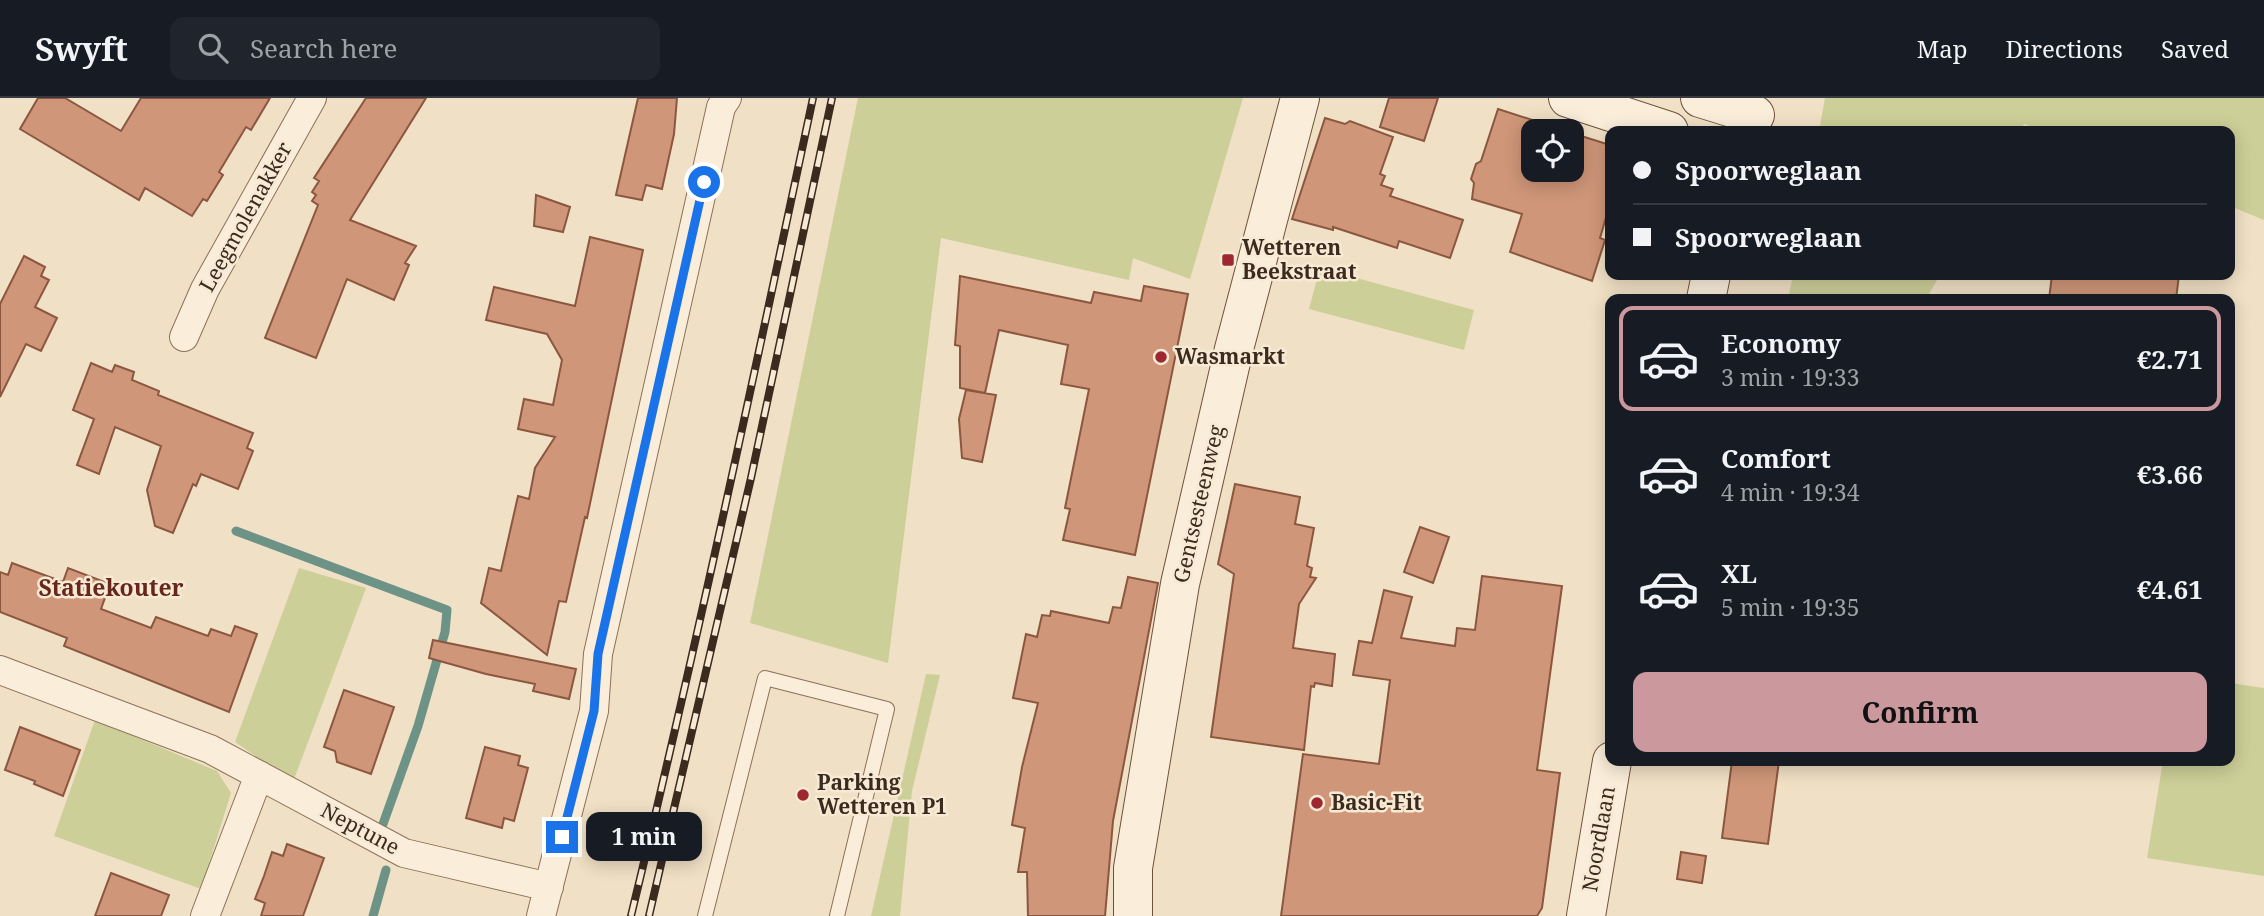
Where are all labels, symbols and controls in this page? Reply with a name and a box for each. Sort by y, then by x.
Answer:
search box [170,17,660,80]
text: Swyft [35,26,128,71]
icon: search [194,29,232,67]
text: Search here [250,30,398,66]
text: Map [1917,32,1968,65]
text: Directions [2006,32,2123,65]
text: Saved [2161,32,2229,65]
map controls [1521,119,1584,182]
button: locate [1521,119,1584,182]
street label: Leegmolenakker [192,137,298,296]
text: Spoorweglaan [1675,152,1862,188]
route start [688,166,720,198]
text: Spoorweglaan [1675,219,1862,255]
place label: Wetteren Beekstraat [1242,233,1357,285]
marker: Wetteren Beekstraat [1220,252,1236,268]
text: Economy [1721,325,1841,361]
icon: car [1637,327,1700,390]
text: €2.71 [2137,341,2203,377]
place label: Wasmarkt [1175,342,1285,370]
marker: Wasmarkt [1153,349,1169,365]
text: 3 min · 19:33 [1721,361,1859,393]
street label: Gentsesteenweg [1166,421,1230,586]
text: Comfort [1721,440,1831,476]
icon: car [1637,442,1700,505]
text: €3.66 [2137,456,2203,492]
text: 4 min · 19:34 [1721,476,1859,508]
text: XL [1721,555,1757,591]
icon: car [1637,557,1700,620]
district label: Statiekouter [38,571,184,603]
text: €4.61 [2137,571,2203,607]
text: 5 min · 19:35 [1721,591,1859,623]
button: Confirm [1633,672,2207,752]
place label: Parking Wetteren P1 [817,768,947,820]
street label: Noordlaan [1575,784,1621,894]
marker: Parking Wetteren P1 [795,787,811,803]
place label: Basic-Fit [1331,788,1422,816]
marker: Basic-Fit [1309,795,1325,811]
street label: Neptune [316,796,405,861]
callout: 1 min [586,812,702,862]
text: 1 min [611,820,677,852]
route end [546,821,578,853]

